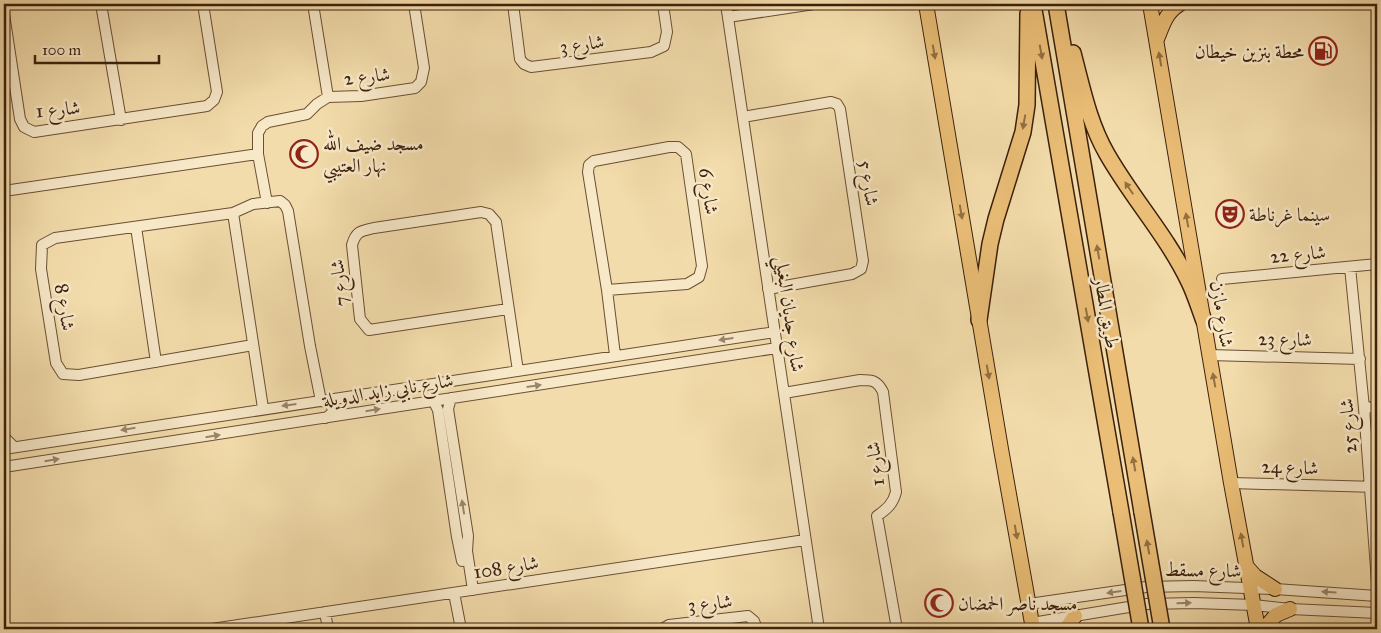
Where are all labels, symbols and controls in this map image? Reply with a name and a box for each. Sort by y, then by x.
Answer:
street label: شارع 3 [558,30,606,62]
scale bar [35,32,159,64]
fuel station icon: محطة بنزين خيطان [1308,36,1338,66]
place label: محطة بنزين خيطان [1195,40,1305,63]
text: 100 m [42,41,82,59]
one-way arrow [930,44,938,60]
one-way arrow [1038,44,1046,60]
one-way arrow [1155,51,1163,67]
street label: شارع 2 [343,62,392,94]
street label: شارع 1 [35,96,82,126]
one-way arrow [1020,115,1028,131]
place label: مسجد ضيف الله نهار العتيبي [323,129,424,184]
mosque icon: مسجد ضيف الله نهار العتيبي [289,139,319,169]
street label: شارع 5 [850,159,884,208]
street label: شارع 6 [690,166,724,216]
one-way arrow [1124,181,1134,195]
theatre icon: سينما غرناطة [1215,199,1245,229]
place label: سينما غرناطة [1249,203,1330,228]
one-way arrow [957,204,965,220]
one-way arrow [1182,211,1190,227]
street label: شارع 22 [1269,240,1327,272]
one-way arrow [1094,244,1102,260]
street label: شارع جديان البغيلي [764,255,810,374]
street label: شارع 7 [325,258,357,308]
street label: طريق المطار [1088,274,1125,351]
street label: شارع مازن [1201,279,1239,350]
street label: شارع 8 [46,282,80,333]
one-way arrow [1083,308,1091,324]
street label: شارع 23 [1258,327,1312,355]
one-way arrow [718,335,734,343]
one-way arrow [984,365,992,381]
street label: شارع نابي زايد الدويلة [320,368,456,416]
one-way arrow [1209,371,1217,387]
one-way arrow [526,382,542,390]
street label: شارع 25 [1335,397,1365,454]
one-way arrow [281,401,297,409]
one-way arrow [365,406,381,414]
one-way arrow [120,426,136,434]
one-way arrow [205,431,221,439]
street label: شارع 1 [861,440,893,488]
street label: شارع 24 [1261,455,1319,483]
one-way arrow [44,456,60,464]
one-way arrow [1129,456,1137,472]
one-way arrow [459,498,467,514]
one-way arrow [1013,525,1021,541]
one-way arrow [1237,532,1245,548]
one-way arrow [1143,538,1151,554]
street label: شارع 108 [472,551,541,587]
street label: شارع مسقط [1164,558,1242,586]
mosque icon: مسجد ناصر الحمضان [924,588,954,618]
one-way arrow [1106,588,1122,596]
one-way arrow [1320,588,1336,596]
street label: شارع 3 [687,589,734,621]
place label: مسجد ناصر الحمضان [958,592,1077,616]
one-way arrow [1177,599,1193,607]

